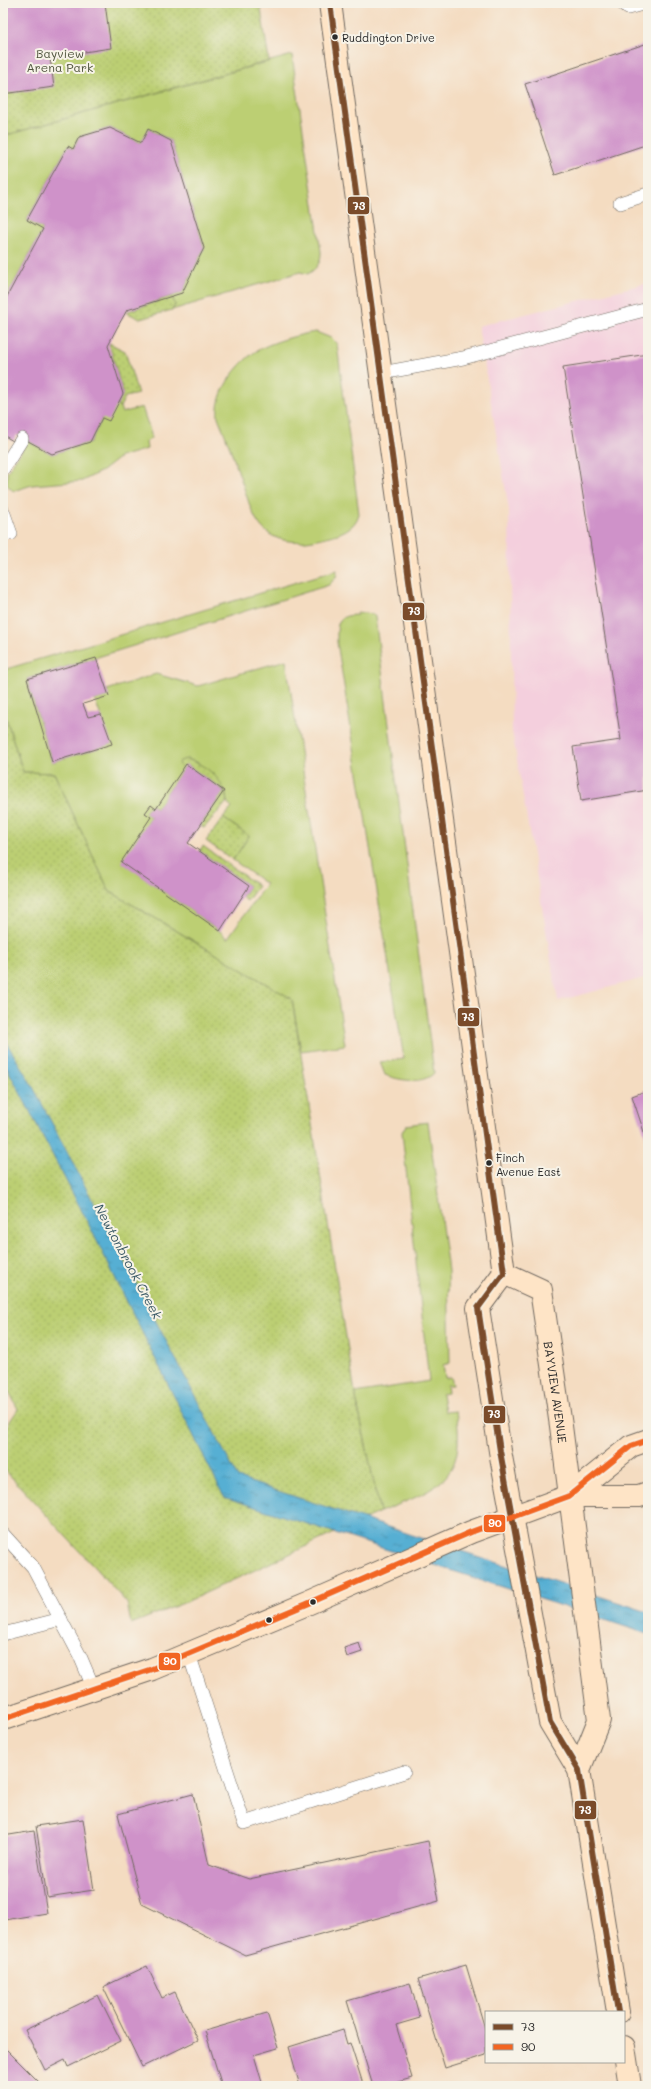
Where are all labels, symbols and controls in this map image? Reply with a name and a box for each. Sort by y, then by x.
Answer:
place label: Ruddington Drive [342,30,435,45]
marker: Ruddington Drive [330,32,340,42]
park label: Bayview Arena Park [27,45,93,75]
line badge: 73 [347,196,370,215]
text: 73 [353,198,366,213]
line badge: 73 [402,602,425,621]
text: 73 [408,603,421,618]
line badge: 73 [457,1007,480,1027]
text: 73 [462,1009,475,1024]
place label: Finch Avenue East [496,1150,561,1179]
marker: Finch Avenue East [484,1158,494,1168]
water label: Newtonbrook Creek [91,1200,167,1323]
street label: BAYVIEW AVENUE [541,1340,571,1444]
line badge: 73 [483,1405,506,1424]
text: 73 [488,1406,501,1421]
line badge: 90 [483,1514,506,1533]
text: 90 [488,1515,502,1530]
unlabelled marker [308,1597,318,1607]
unlabelled marker [264,1615,274,1625]
line badge: 90 [158,1652,181,1671]
text: 90 [163,1653,177,1668]
line badge: 73 [574,1800,597,1820]
text: 73 [579,1802,592,1817]
legend [485,2011,625,2063]
text: 73 [521,2018,535,2034]
text: 90 [521,2038,536,2054]

